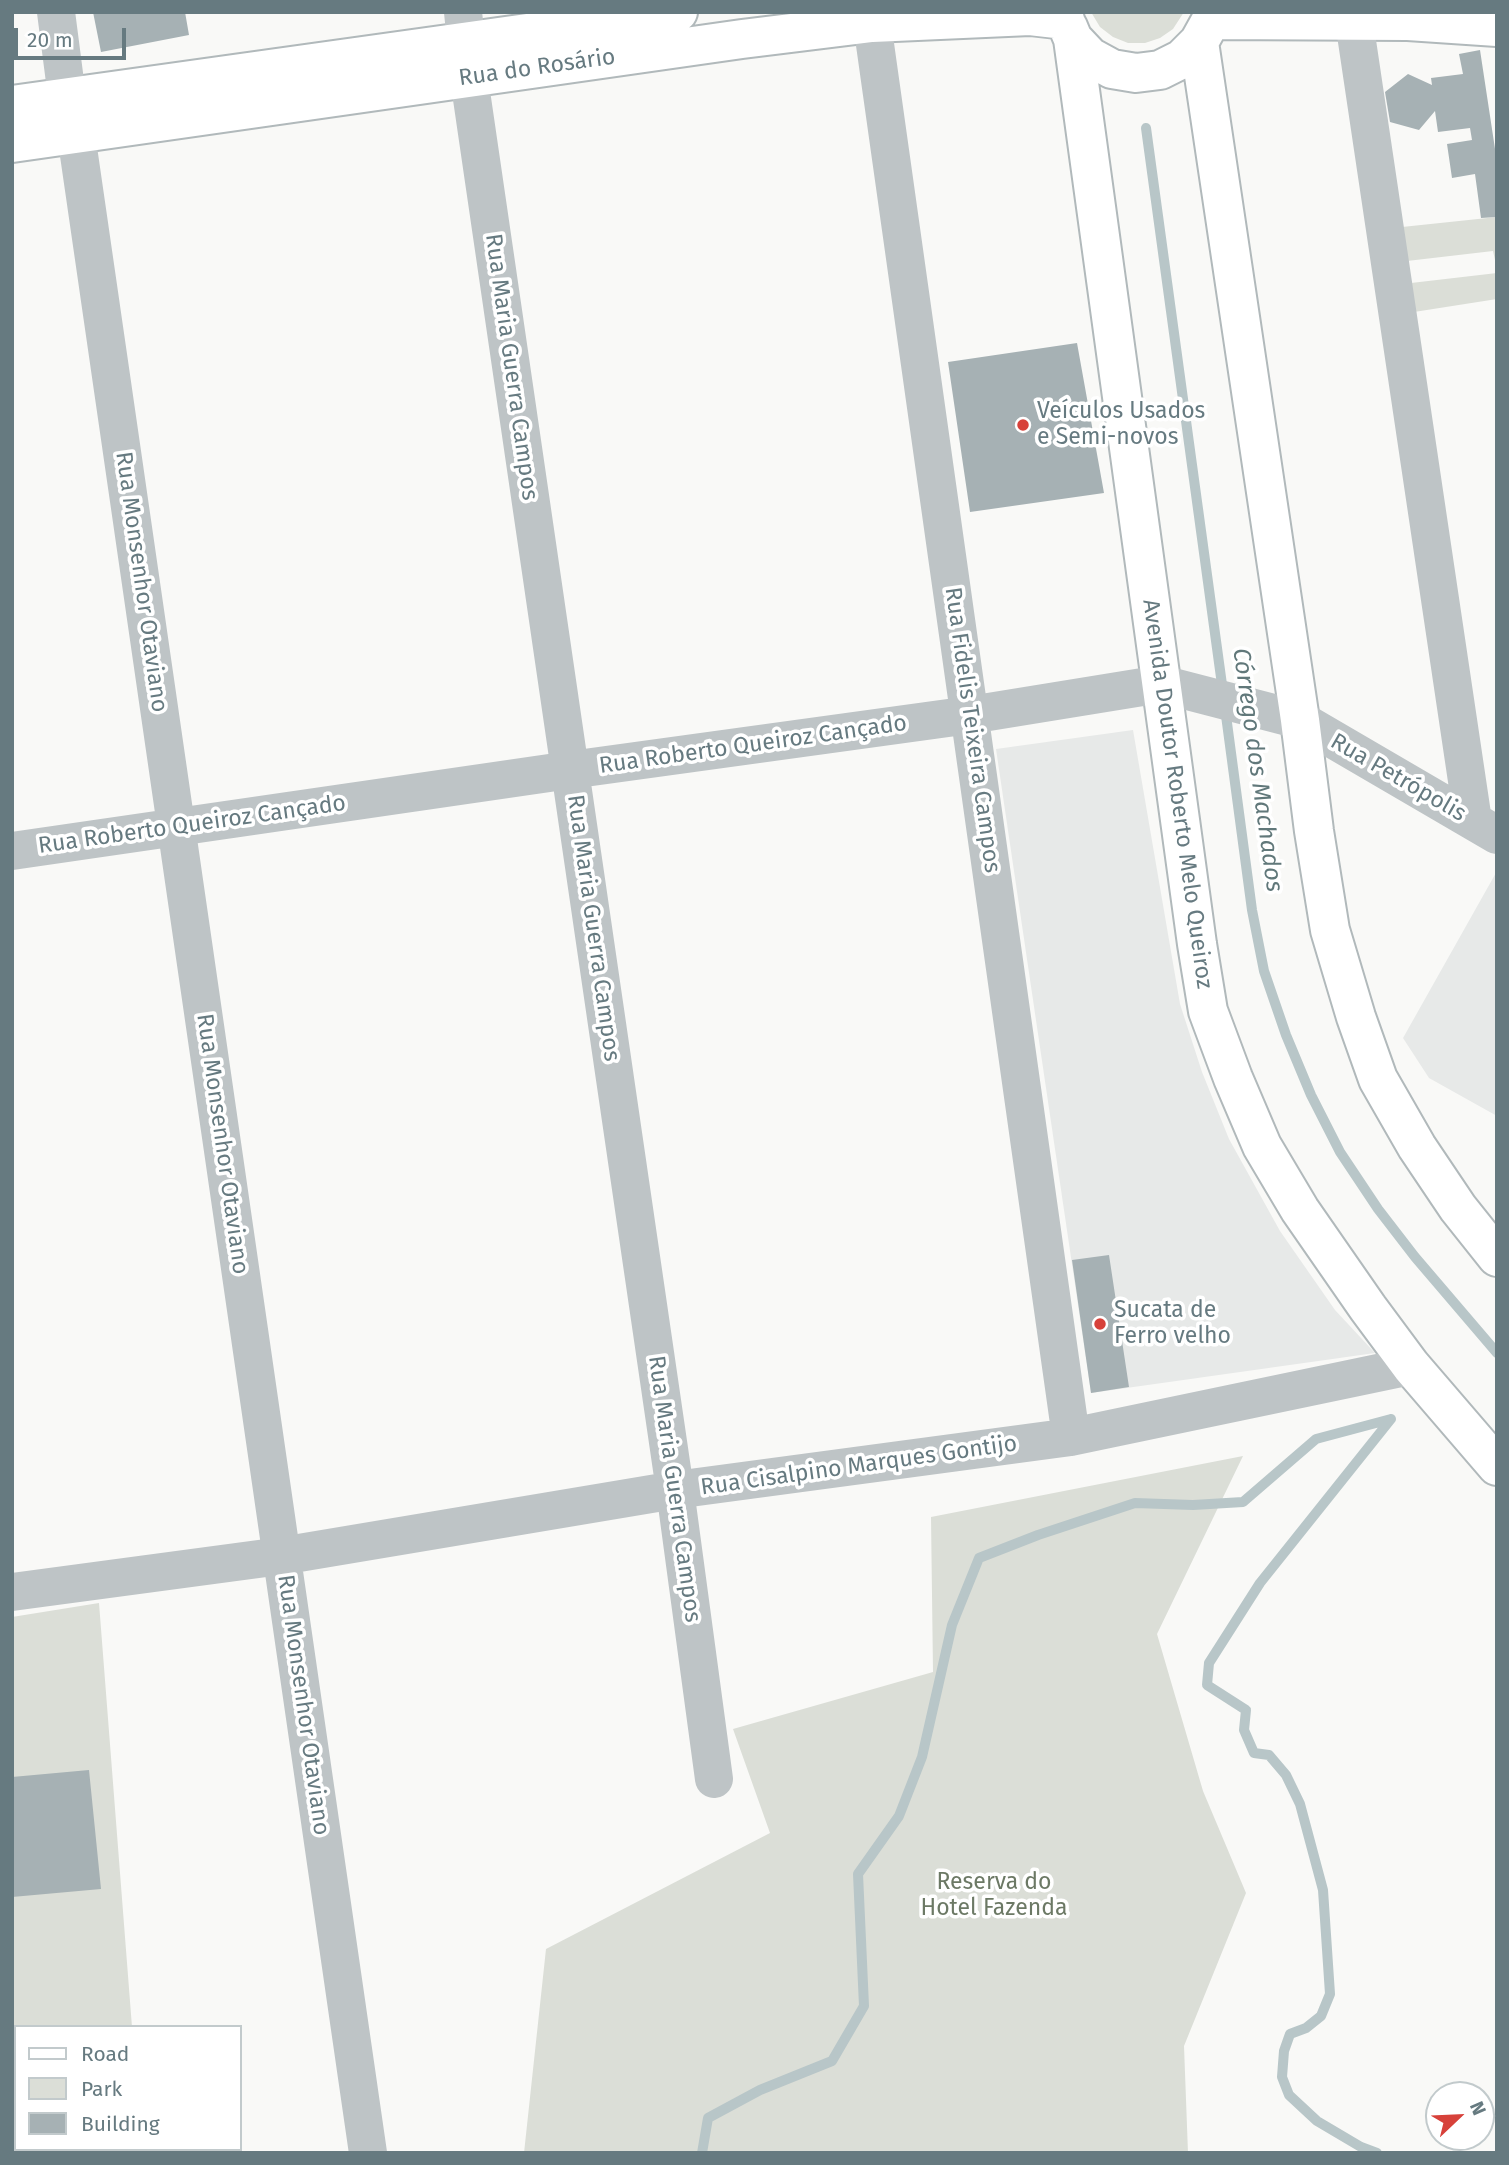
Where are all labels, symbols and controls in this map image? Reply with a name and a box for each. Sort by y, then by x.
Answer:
scale bar [18,14,130,58]
text: 20 m [27,27,73,53]
street label: Rua do Rosário [457,43,617,93]
street label: Rua Maria Guerra Campos [479,232,543,502]
place label: Veículos Usados e Semi-novos [1037,398,1205,452]
marker: Veículos Usados e Semi-novos [1015,417,1031,433]
street label: Rua Monsenhor Otaviano [109,450,173,714]
street label: Rua Fidelis Teixeira Campos [938,585,1006,875]
street label: Avenida Doutor Roberto Melo Queiroz [1136,597,1218,991]
water label: Córrego dos Machados [1226,646,1288,894]
street label: Rua Roberto Queiroz Cançado [597,710,909,780]
street label: Rua Petrópolis [1325,728,1471,828]
street label: Rua Roberto Queiroz Cançado [36,790,348,860]
street label: Rua Maria Guerra Campos [561,793,625,1063]
street label: Rua Monsenhor Otaviano [190,1012,254,1276]
place label: Sucata de Ferro velho [1114,1297,1231,1351]
marker: Sucata de Ferro velho [1092,1316,1108,1332]
street label: Rua Maria Guerra Campos [642,1354,706,1624]
street label: Rua Cisalpino Marques Gontijo [699,1430,1019,1502]
street label: Rua Monsenhor Otaviano [271,1573,335,1837]
park label: Reserva do Hotel Fazenda [921,1869,1067,1923]
legend [14,2025,242,2151]
text: Road [81,2041,129,2067]
text: Park [81,2076,122,2102]
north arrow [1425,2081,1495,2151]
text: N [1465,2098,1491,2119]
text: Building [81,2111,160,2137]

